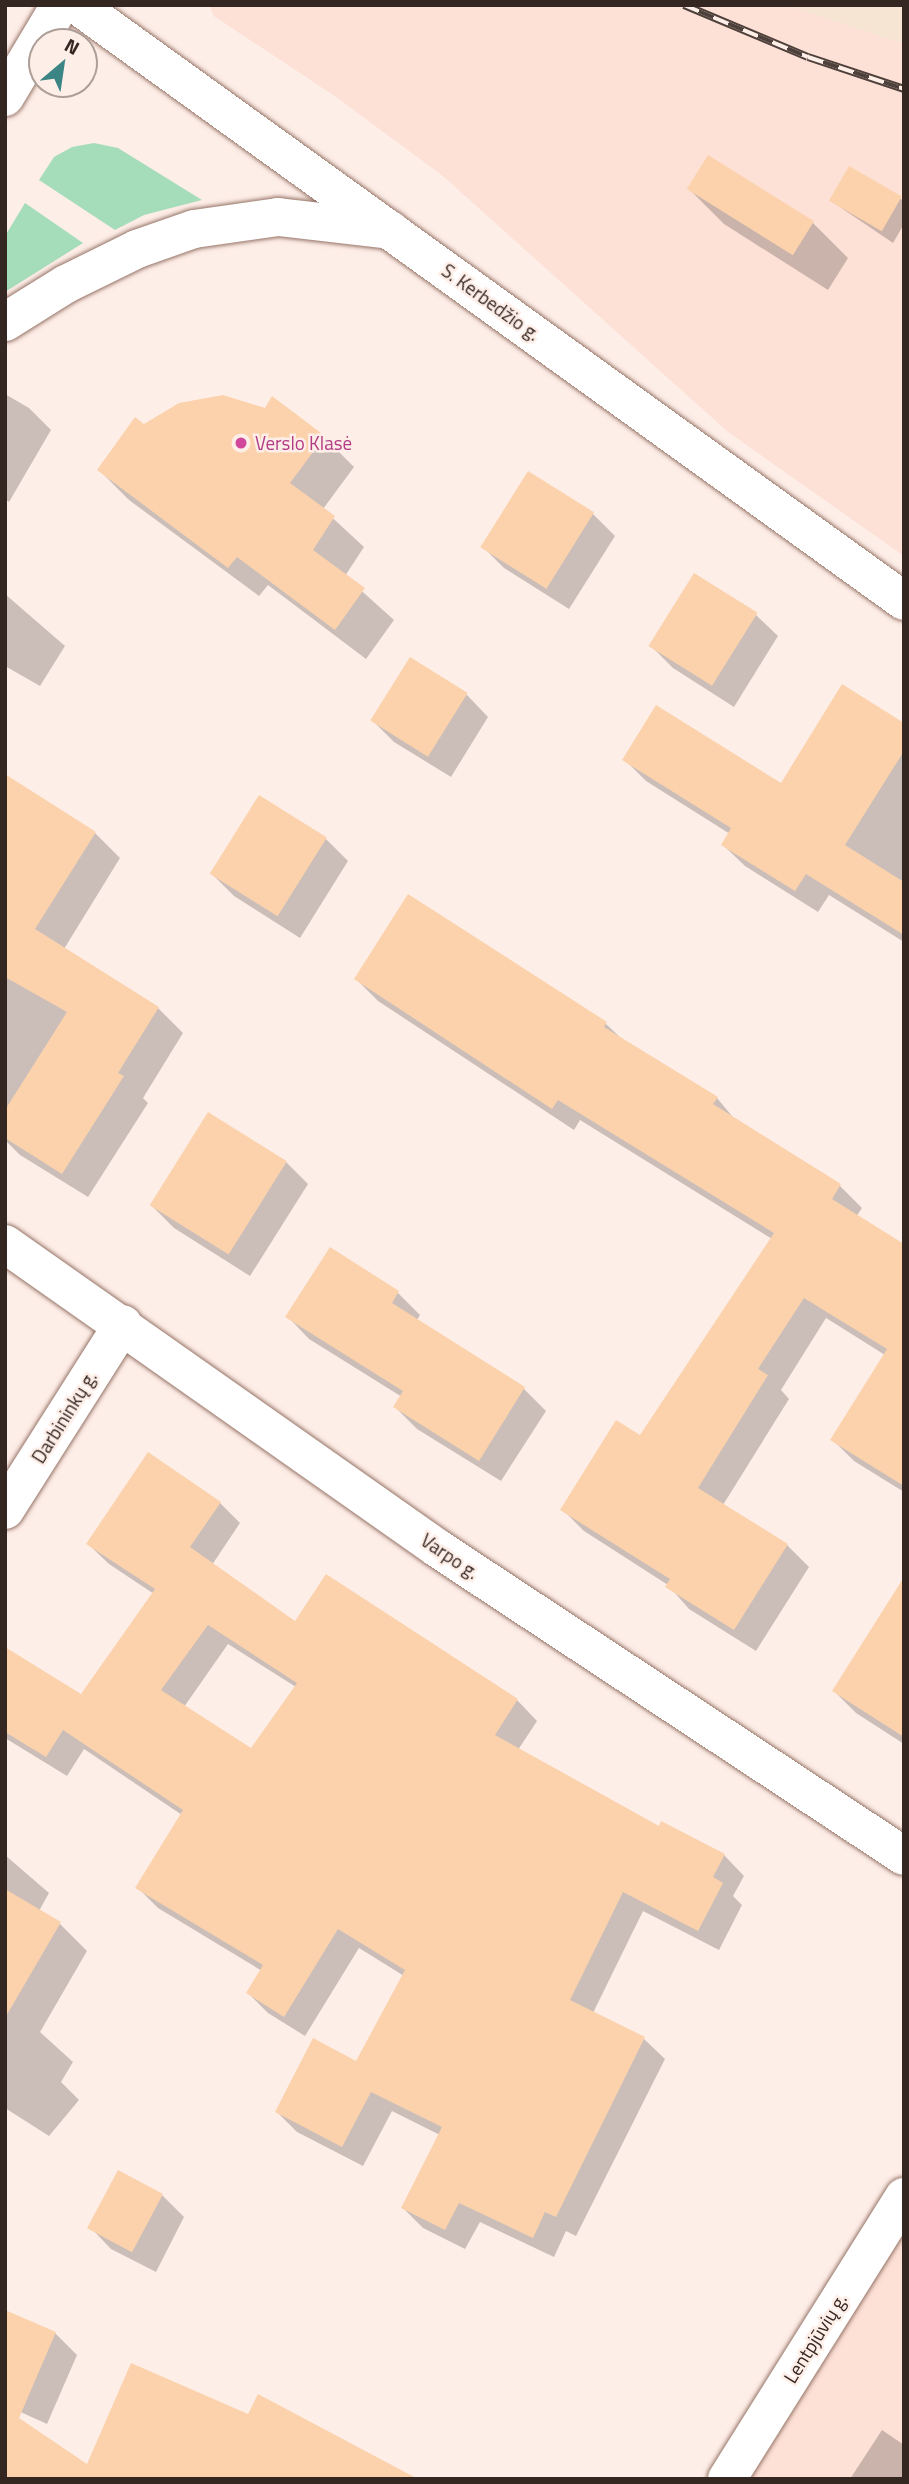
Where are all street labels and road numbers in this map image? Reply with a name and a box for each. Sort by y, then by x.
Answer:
street label: S. Kerbedžio g. [437,259,545,345]
street label: Darbininkų g. [27,1367,101,1467]
street label: Varpo g. [417,1528,483,1584]
street label: Lentpjūvių g. [779,2289,851,2387]

